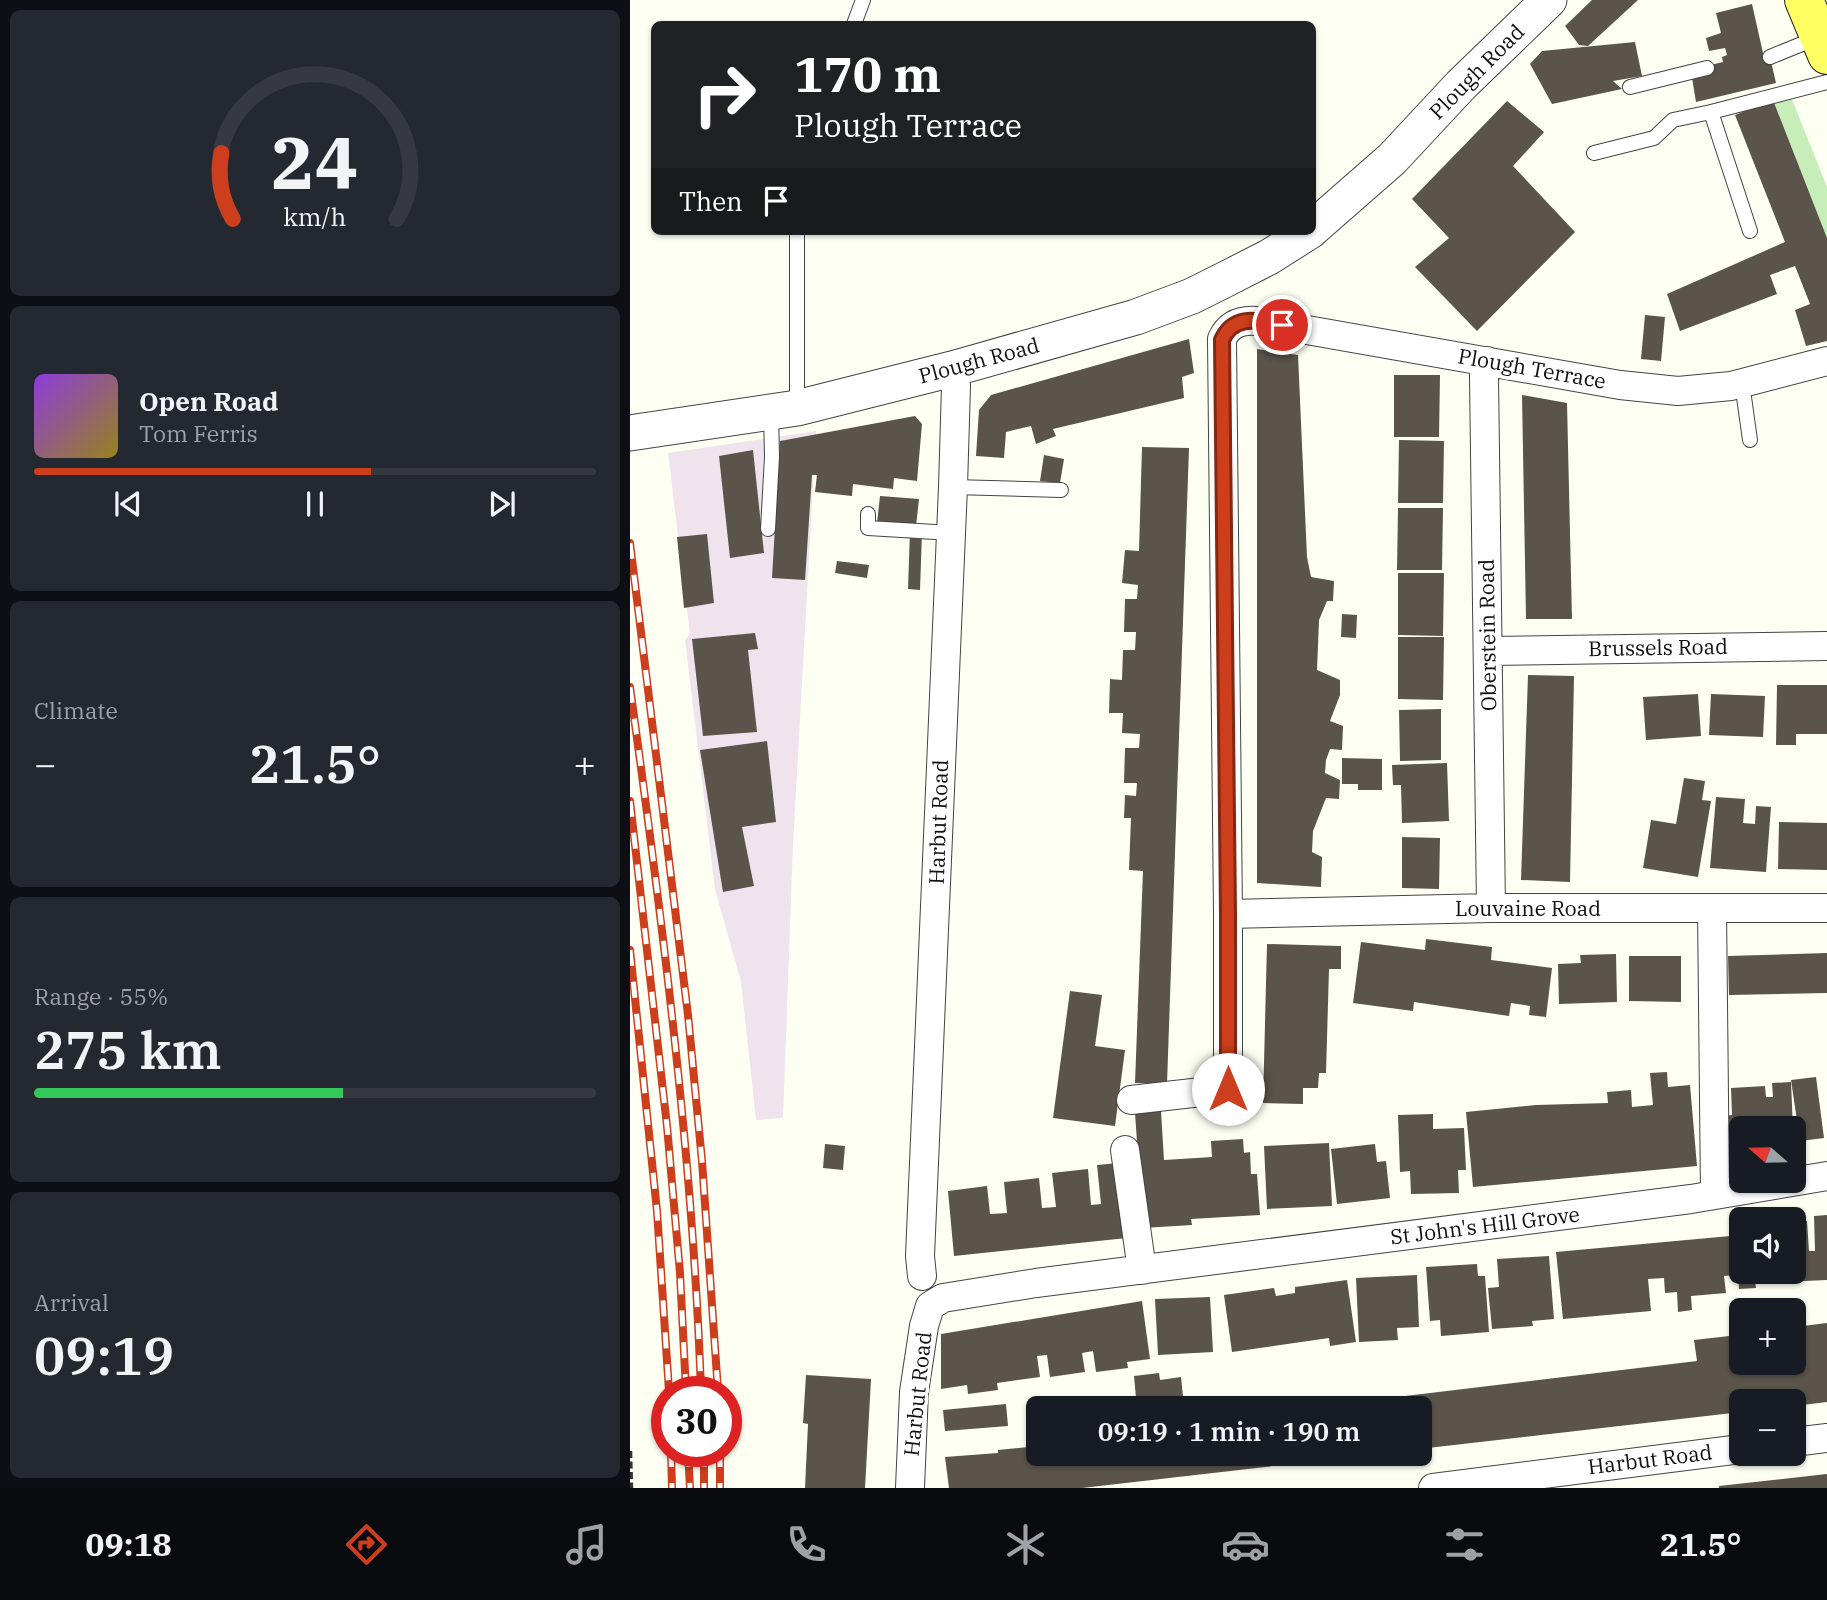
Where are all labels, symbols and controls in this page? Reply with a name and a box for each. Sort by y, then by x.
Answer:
street label: Plough Road [1423,17,1530,125]
text: 170 m [794,42,941,105]
icon: right [679,49,770,140]
text: Plough Terrace [794,104,1022,146]
text: 24 [271,114,359,209]
icon: arrive [757,182,795,220]
text: Then [679,184,743,218]
text: km/h [283,200,347,233]
pin [1252,295,1312,355]
icon: arrive [1263,306,1301,344]
street label: Plough Road [915,330,1042,390]
street label: Plough Terrace [1456,341,1608,395]
text: Open Road [139,384,278,418]
text: Tom Ferris [139,418,258,448]
icon: previous [109,485,147,523]
icon: pause [296,485,334,523]
icon: next [483,485,521,523]
street label: Oberstein Road [1472,558,1502,711]
street label: Brussels Road [1588,632,1728,662]
text: Climate [34,695,118,725]
text: 21.5° [249,730,381,797]
text: − [34,739,57,788]
text: + [573,739,596,788]
street label: Harbut Road [922,759,954,885]
street label: Louvaine Road [1455,894,1601,922]
text: Range · 55% [34,981,168,1011]
text: 275 km [34,1016,222,1083]
position arrow [1191,1052,1265,1126]
north arrow [1729,1116,1806,1194]
map controls [1729,1116,1806,1466]
street label: St John's Hill Grove [1389,1199,1581,1251]
button: sound [1729,1207,1806,1284]
text: Arrival [34,1287,109,1317]
button: + [1729,1298,1806,1375]
text: 09:19 [34,1322,174,1389]
street label: Harbut Road [897,1330,937,1458]
speed limit sign: 30 [651,1376,742,1467]
button: − [1729,1389,1806,1466]
text: 09:19 · 1 min · 190 m [1098,1414,1360,1448]
street label: Harbut Road [1586,1437,1714,1481]
icon: directions [342,1520,391,1569]
icon: music [562,1520,611,1569]
icon: phone [782,1520,831,1569]
icon: climate [1001,1520,1050,1569]
icon: car [1221,1520,1270,1569]
icon: filters [1440,1520,1489,1569]
text: 09:18 [85,1523,172,1565]
text: 21.5° [1660,1523,1742,1565]

